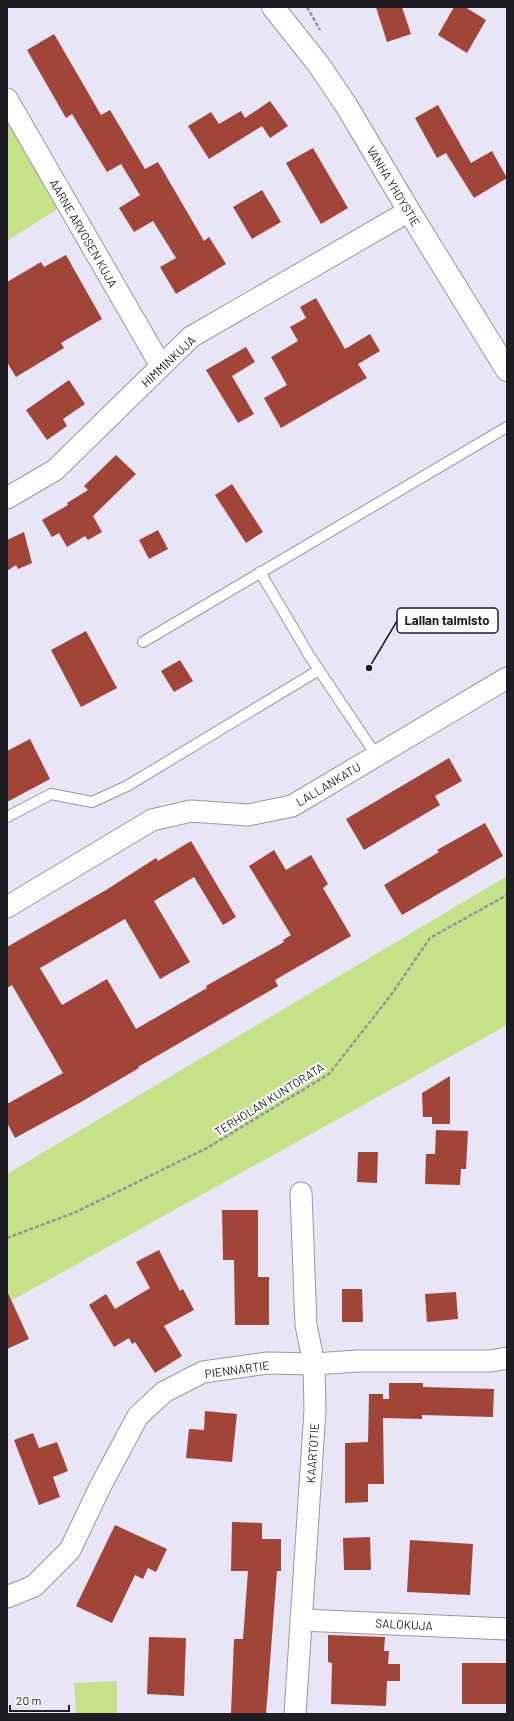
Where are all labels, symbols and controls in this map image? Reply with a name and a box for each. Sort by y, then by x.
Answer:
street label: VANHA YHDYSTIE [364,143,424,229]
street label: AARNE ARVOSEN KUJA [47,177,121,289]
street label: HIMMINKUJA [138,333,198,389]
callout: Lallan taimisto [397,608,498,633]
text: Lallan taimisto [404,612,490,628]
street label: LALLANKATU [293,759,363,809]
street label: TERHOLAN KUNTORATA [212,1060,326,1138]
street label: PIENNARTIE [204,1358,270,1380]
street label: KAARTOTIE [303,1422,321,1484]
street label: SALOKUJA [375,1615,433,1633]
scale bar [10,1687,69,1713]
text: 20 m [16,1693,42,1707]

